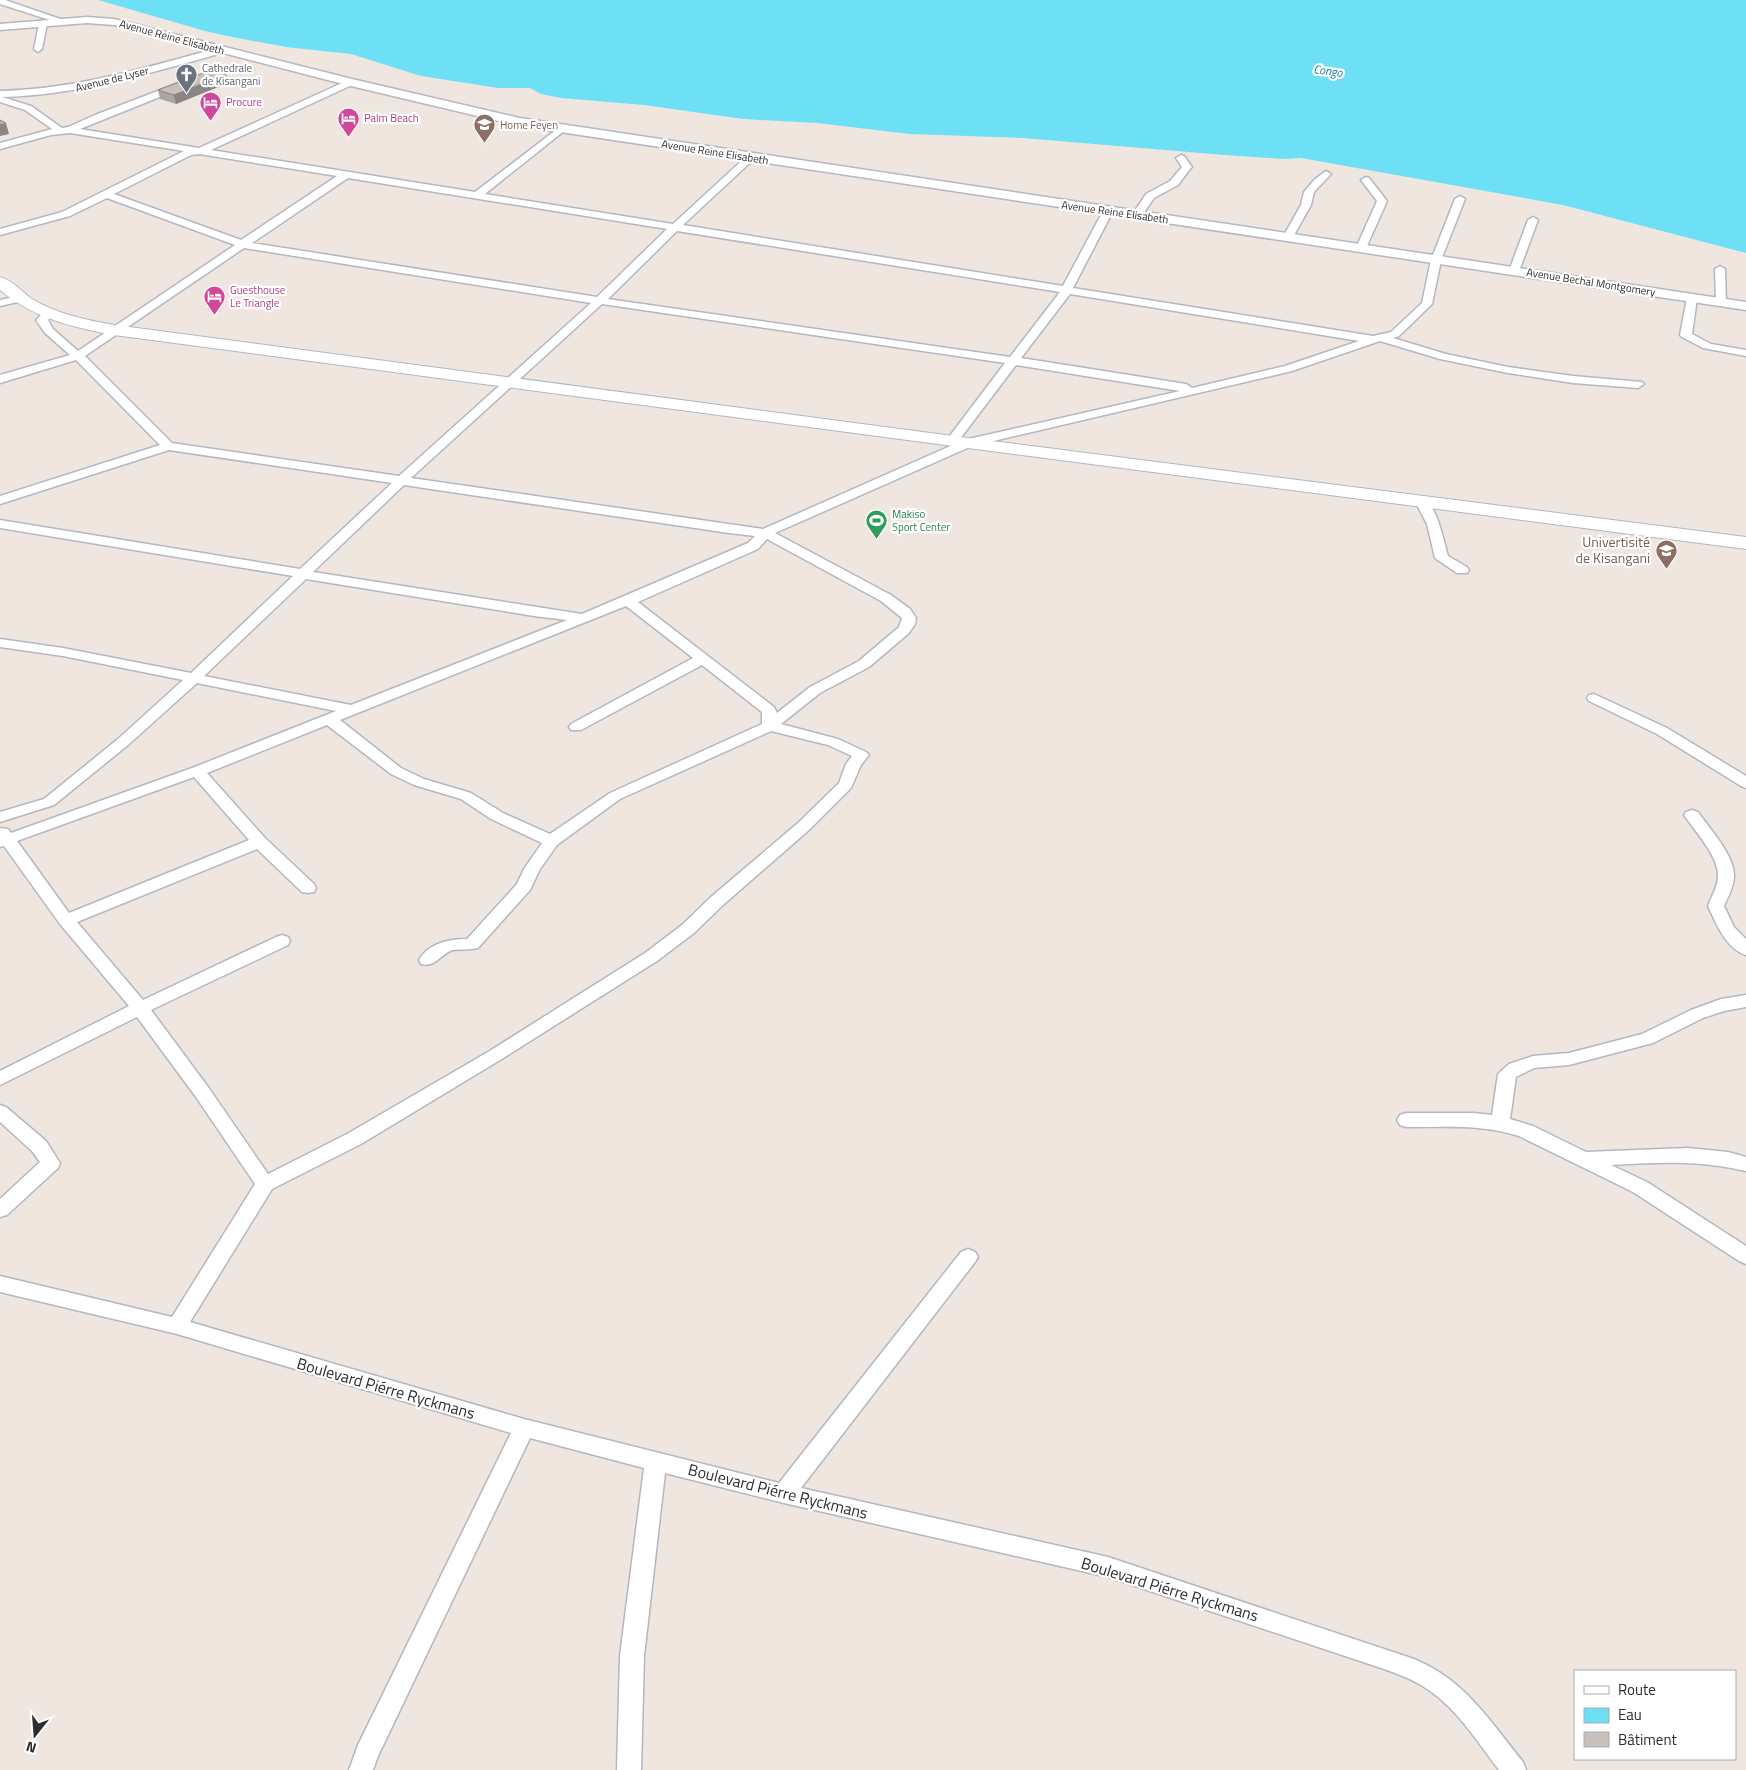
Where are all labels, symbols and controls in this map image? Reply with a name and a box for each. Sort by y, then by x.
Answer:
street label: Avenue Reine Elisabeth [118,15,226,59]
water label: Congo [1312,59,1345,82]
place label: Cathedrale de Kisangani [202,60,260,89]
street label: Avenue de Lyser [74,62,151,96]
church icon: Cathedrale de Kisangani [174,62,198,93]
hotel icon: Procure [198,90,222,121]
place label: Procure [226,94,262,110]
hotel icon: Palm Beach [336,106,360,137]
place label: Palm Beach [364,110,419,126]
school or university icon: Home Feyen [472,113,496,144]
place label: Home Feyen [500,117,558,133]
street label: Avenue Reine Elisabeth [660,136,770,168]
street label: Avenue Reine Elisabeth [1060,197,1170,227]
street label: Avenue Bechal Montgomery [1525,264,1657,300]
place label: Guesthouse Le Triangle [230,282,286,311]
hotel icon: Guesthouse Le Triangle [202,284,226,315]
place label: Makiso Sport Center [892,506,950,535]
sports icon: Makiso Sport Center [864,508,888,539]
place label: Univertisité de Kisangani [1576,531,1650,568]
school or university icon: Univertisité de Kisangani [1654,538,1678,569]
street label: Boulevard Piérre Ryckmans [294,1351,478,1425]
street label: Boulevard Piérre Ryckmans [686,1457,870,1525]
street label: Boulevard Piérre Ryckmans [1078,1551,1262,1627]
legend [1574,1670,1736,1760]
text: Route [1618,1678,1656,1701]
text: Eau [1618,1703,1642,1726]
north arrow [10,1710,60,1760]
text: Bâtiment [1618,1728,1677,1751]
text: N [23,1736,39,1759]

